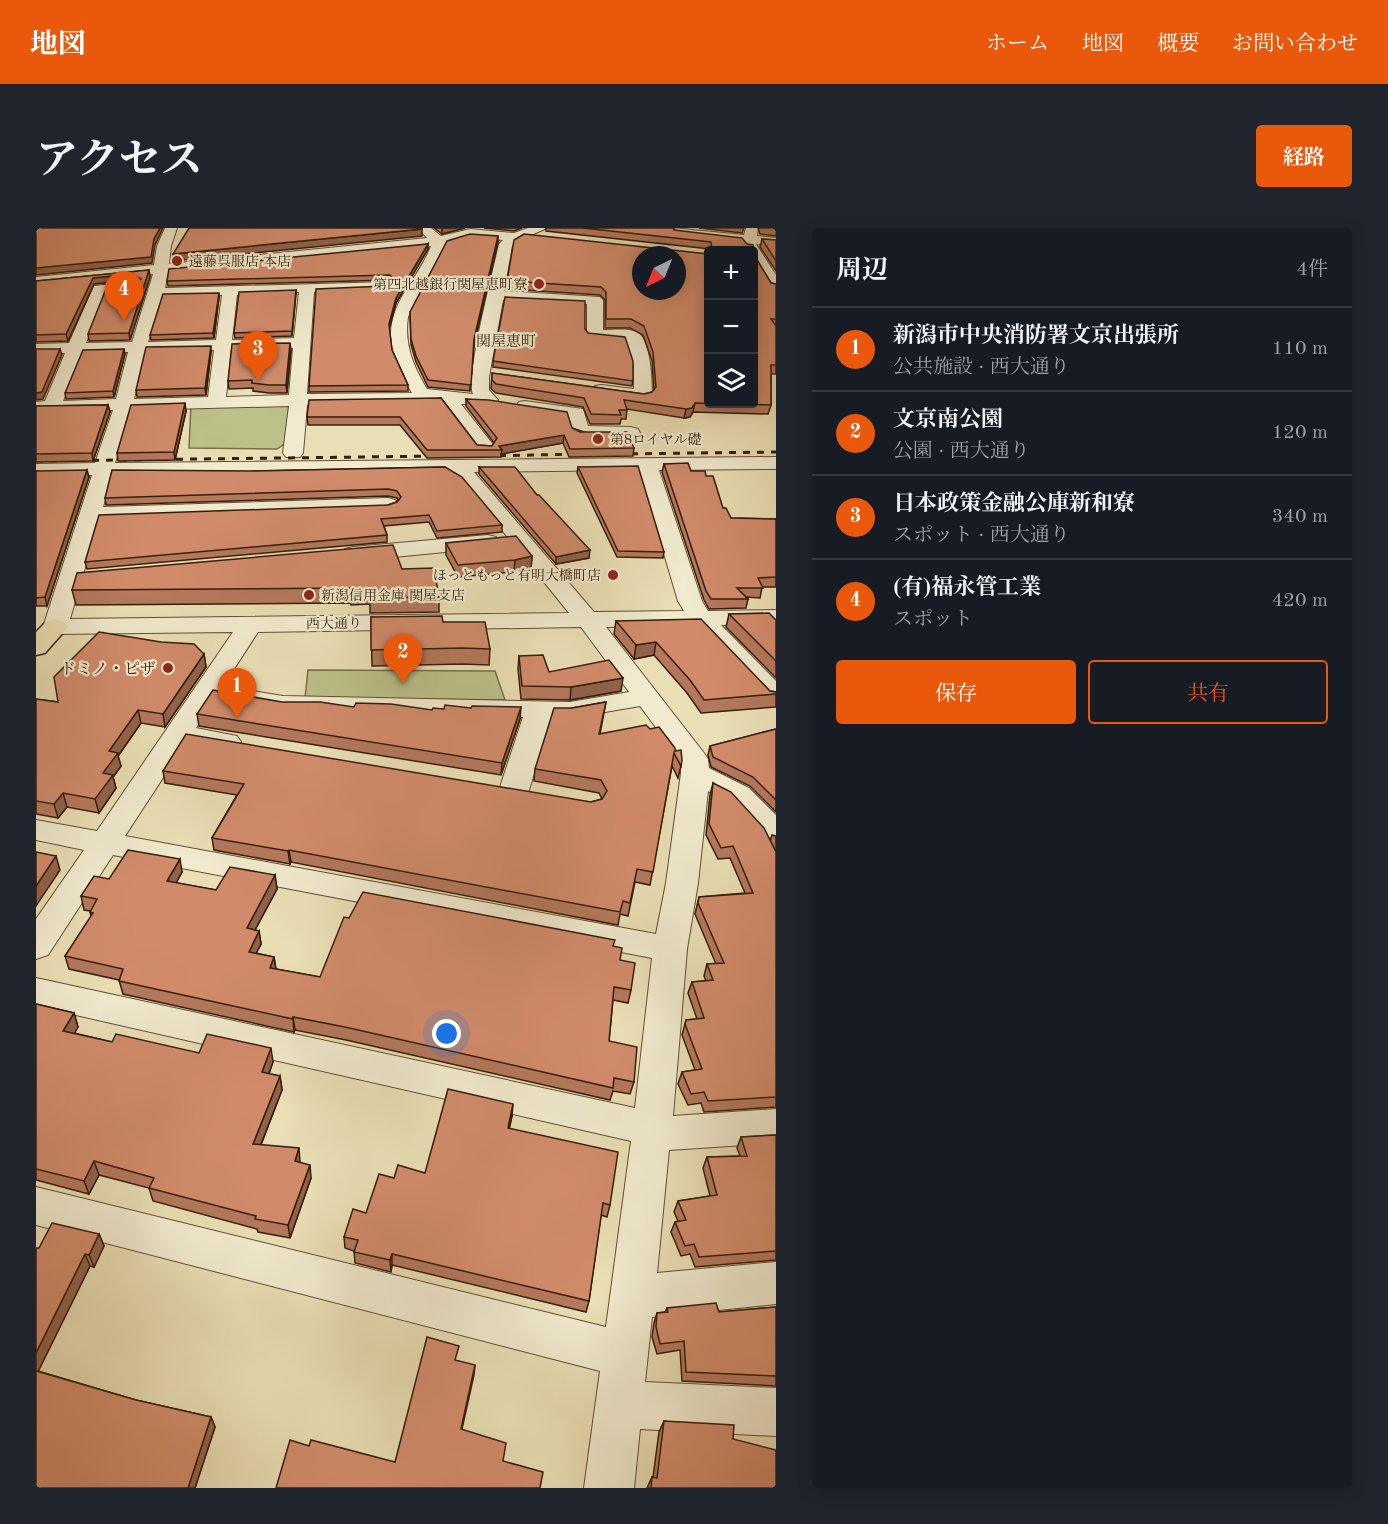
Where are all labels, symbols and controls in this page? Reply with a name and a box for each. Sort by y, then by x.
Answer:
text: 地図 [30,32,86,60]
text: ホーム [986,34,1049,55]
text: 地図 [1082,34,1124,55]
text: 概要 [1157,34,1199,55]
text: お問い合わせ [1232,34,1358,55]
button: 経路 [1256,125,1352,187]
text: アクセス [36,141,203,183]
north arrow [632,246,686,300]
map controls [704,246,758,408]
button: + [704,246,758,300]
marker: 遠藤呉服店 本店 [170,254,184,268]
place label: 遠藤呉服店 本店 [189,254,291,269]
text: 周辺 [836,258,888,284]
text: 4件 [1296,260,1328,280]
pin: 4 [104,272,143,321]
place label: 第四北越銀行関屋恵町寮 [373,277,527,292]
marker: 第四北越銀行関屋恵町寮 [532,277,546,291]
button: − [704,300,758,354]
text: 新潟市中央消防署文京出張所 [893,325,1179,347]
pin: 3 [238,332,278,381]
district label: 関屋恵町 [476,333,536,350]
text: 1 [850,339,861,359]
text: 110 m [1272,339,1328,359]
button: layers [704,354,758,408]
text: 公共施設 · 西大通り [893,358,1070,378]
text: 文京南公園 [893,409,1003,431]
text: 2 [850,423,861,443]
text: 120 m [1272,423,1328,443]
marker: 第8ロイヤル礎 [591,432,605,446]
place label: 第8ロイヤル礎 [610,432,702,447]
text: 公園 · 西大通り [893,442,1030,462]
text: 日本政策金融公庫新和寮 [893,493,1135,515]
text: 3 [850,507,861,527]
text: 340 m [1272,507,1328,527]
text: スポット · 西大通り [893,526,1070,546]
place label: ほっともっと有明大橋町店 [433,568,601,583]
marker: ほっともっと有明大橋町店 [606,568,620,582]
text: (有)福永管工業 [893,577,1041,599]
marker: 新潟信用金庫 関屋支店 [302,588,316,602]
place label: 新潟信用金庫 関屋支店 [321,588,465,603]
text: 4 [850,591,861,611]
text: 420 m [1272,591,1328,611]
text: スポット [893,610,973,630]
street label: 西大通り [306,616,362,631]
pin: 2 [384,634,422,684]
place label: ドミノ・ピザ [60,660,156,678]
button: 保存 [836,660,1076,724]
button: 共有 [1088,660,1328,724]
marker: ドミノ・ピザ [161,661,175,675]
pin: 1 [218,668,256,718]
your location [432,1019,461,1048]

